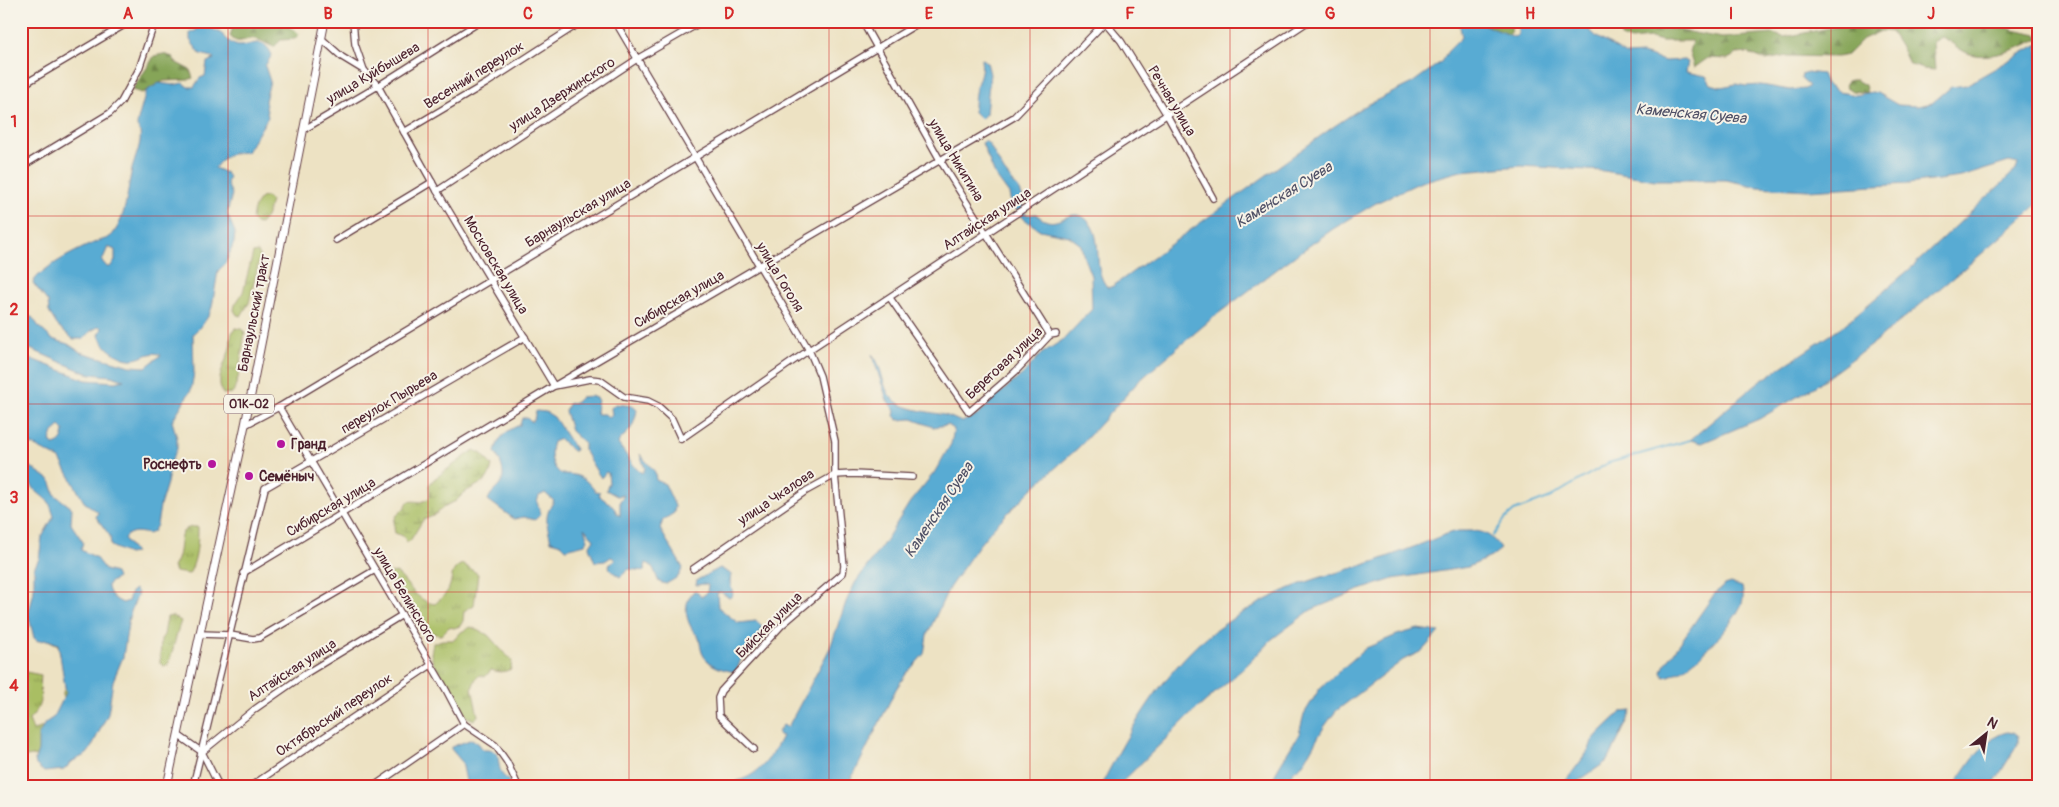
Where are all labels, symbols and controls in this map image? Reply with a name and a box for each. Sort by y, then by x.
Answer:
text: A [123,4,134,24]
text: B [323,4,333,24]
text: C [523,4,533,24]
text: D [724,4,734,24]
text: E [925,4,934,24]
text: F [1125,4,1135,24]
text: G [1325,4,1336,24]
text: H [1525,4,1535,24]
text: I [1729,4,1733,24]
text: J [1927,4,1935,24]
street label: Весенний переулок [421,37,527,113]
street label: улица Куйбышева [322,38,423,108]
street label: улица Дзержинского [505,53,619,135]
street label: Речная улица [1144,63,1200,139]
water label: Каменская Суева [1635,100,1748,128]
text: 1 [11,112,17,132]
street label: улица Никитина [924,115,987,204]
water label: Каменская Суева [1232,157,1337,232]
street label: Барнаульская улица [522,175,634,251]
street label: Алтайская улица [940,184,1034,254]
street label: Московская улица [460,213,532,317]
street label: улица Гоголя [752,238,807,315]
street label: Барнаульский тракт [234,253,274,373]
street label: Сибирская улица [631,266,727,332]
text: 2 [10,300,19,320]
street label: Береговая улица [962,323,1046,403]
street label: переулок Пырьева [338,367,440,437]
road number: 01К-02 [224,394,274,414]
place label: Гранд [291,436,327,453]
marker: Гранд [275,438,287,450]
place label: Роснефть [143,456,202,473]
marker: Роснефть [206,458,218,470]
water label: Каменская Суева [900,458,978,561]
street label: улица Чкалова [734,465,817,529]
place label: Семёныч [259,468,314,485]
marker: Семёныч [243,470,255,482]
street label: Сибирская улица [283,474,379,540]
text: 3 [10,488,19,508]
street label: улица Белинского [369,544,440,646]
street label: Бийская улица [732,588,806,662]
street label: Алтайская улица [245,635,339,705]
street label: Октябрьский переулок [273,670,395,760]
text: 4 [9,676,19,696]
north arrow [1962,710,2012,760]
text: N [1984,713,2001,733]

